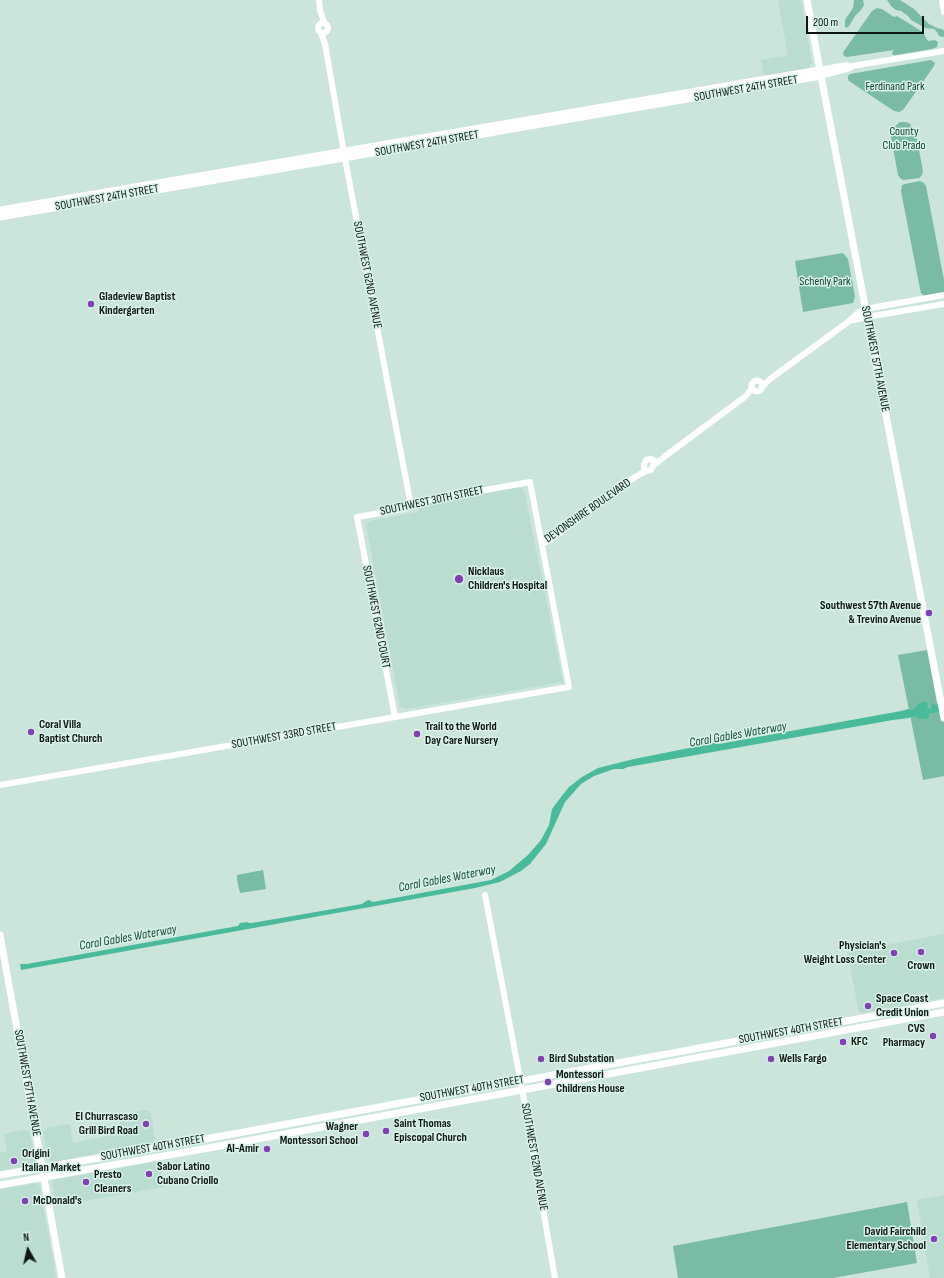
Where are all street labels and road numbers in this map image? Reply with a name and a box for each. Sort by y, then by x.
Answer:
street label: SOUTHWEST 24TH STREET [693,73,799,105]
street label: SOUTHWEST 24TH STREET [374,128,480,160]
street label: SOUTHWEST 24TH STREET [54,182,160,214]
street label: SOUTHWEST 62ND AVENUE [350,220,384,330]
street label: SOUTHWEST 57TH AVENUE [858,305,892,413]
street label: DEVONSHIRE BOULEVARD [542,476,634,546]
street label: SOUTHWEST 30TH STREET [379,483,485,519]
street label: SOUTHWEST 62ND COURT [359,564,393,670]
street label: SOUTHWEST 33RD STREET [230,720,338,752]
street label: SOUTHWEST 40TH STREET [738,1015,844,1047]
street label: SOUTHWEST 67TH AVENUE [11,1029,43,1137]
street label: SOUTHWEST 40TH STREET [419,1073,525,1105]
street label: SOUTHWEST 62ND AVENUE [517,1102,551,1212]
street label: SOUTHWEST 40TH STREET [100,1132,206,1164]

